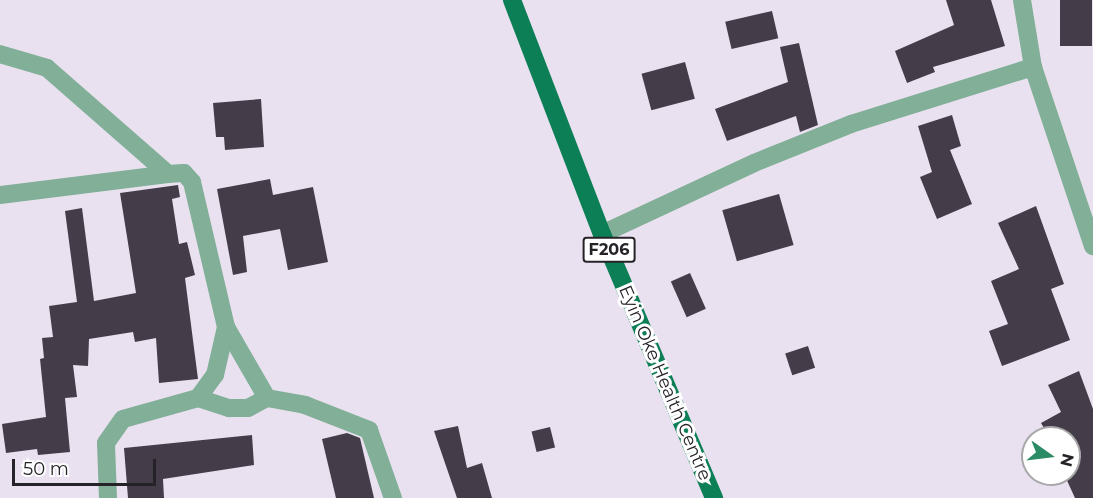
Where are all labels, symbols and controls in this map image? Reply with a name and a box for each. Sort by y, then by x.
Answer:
road number: F206 [582,237,636,263]
street label: Eyin Oke Health Centre [614,282,716,484]
north arrow [1021,426,1081,486]
scale bar [15,447,159,485]
text: N [1056,451,1078,469]
text: 50 m [23,458,69,480]

